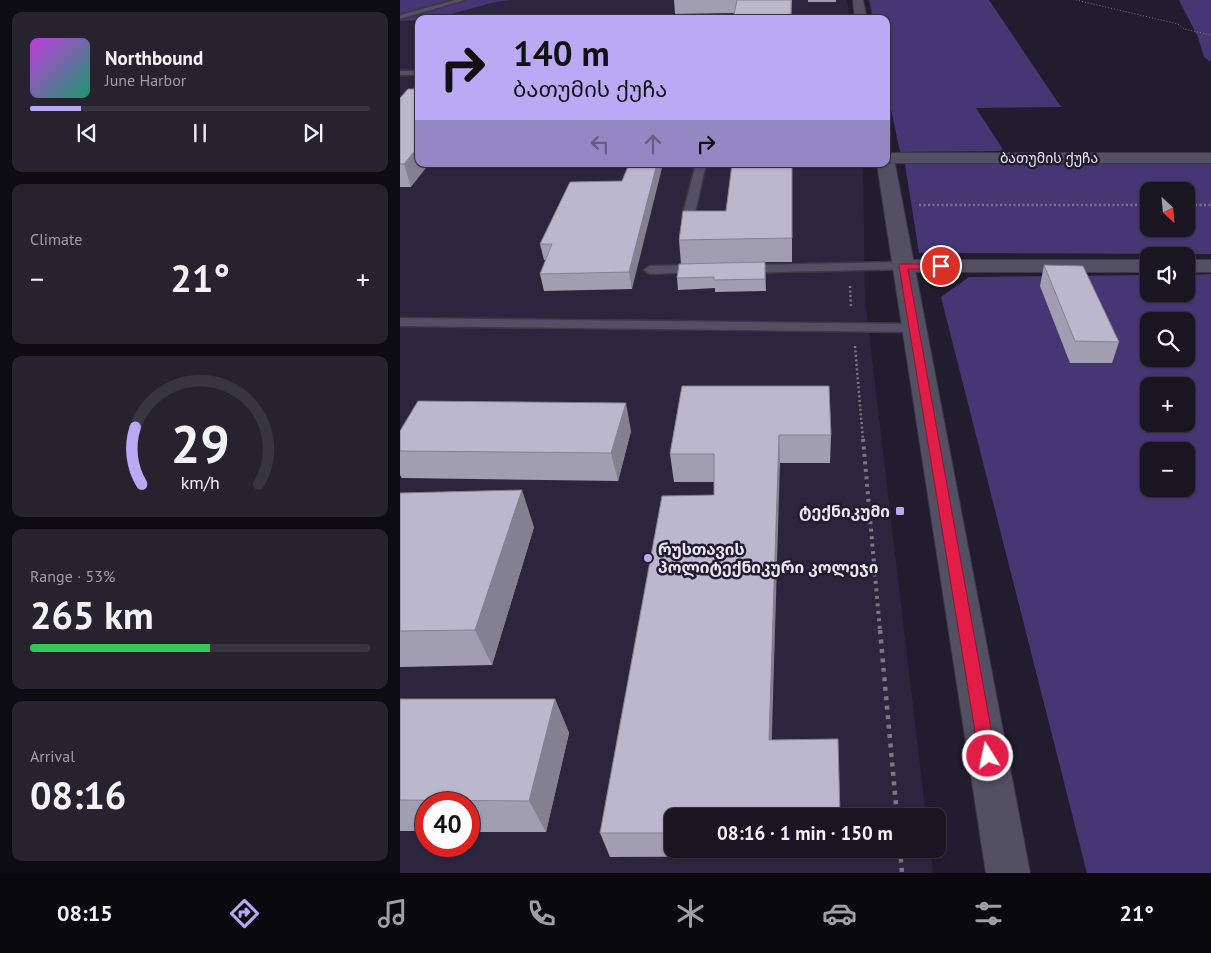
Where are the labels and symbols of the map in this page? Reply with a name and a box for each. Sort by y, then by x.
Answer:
street label: ბათუმის ქუჩა [1000,149,1098,167]
north arrow [1140,182,1195,238]
pin [920,245,962,287]
place label: ტექნიკუმი [799,501,890,521]
marker: ტექნიკუმი [894,505,906,517]
place label: რუსთავის პოლიტექნიკური კოლეჯი [658,539,878,578]
marker: რუსთავის პოლიტექნიკური კოლეჯი [642,552,654,564]
position arrow [961,729,1013,781]
speed limit sign: 40 [415,792,480,857]

